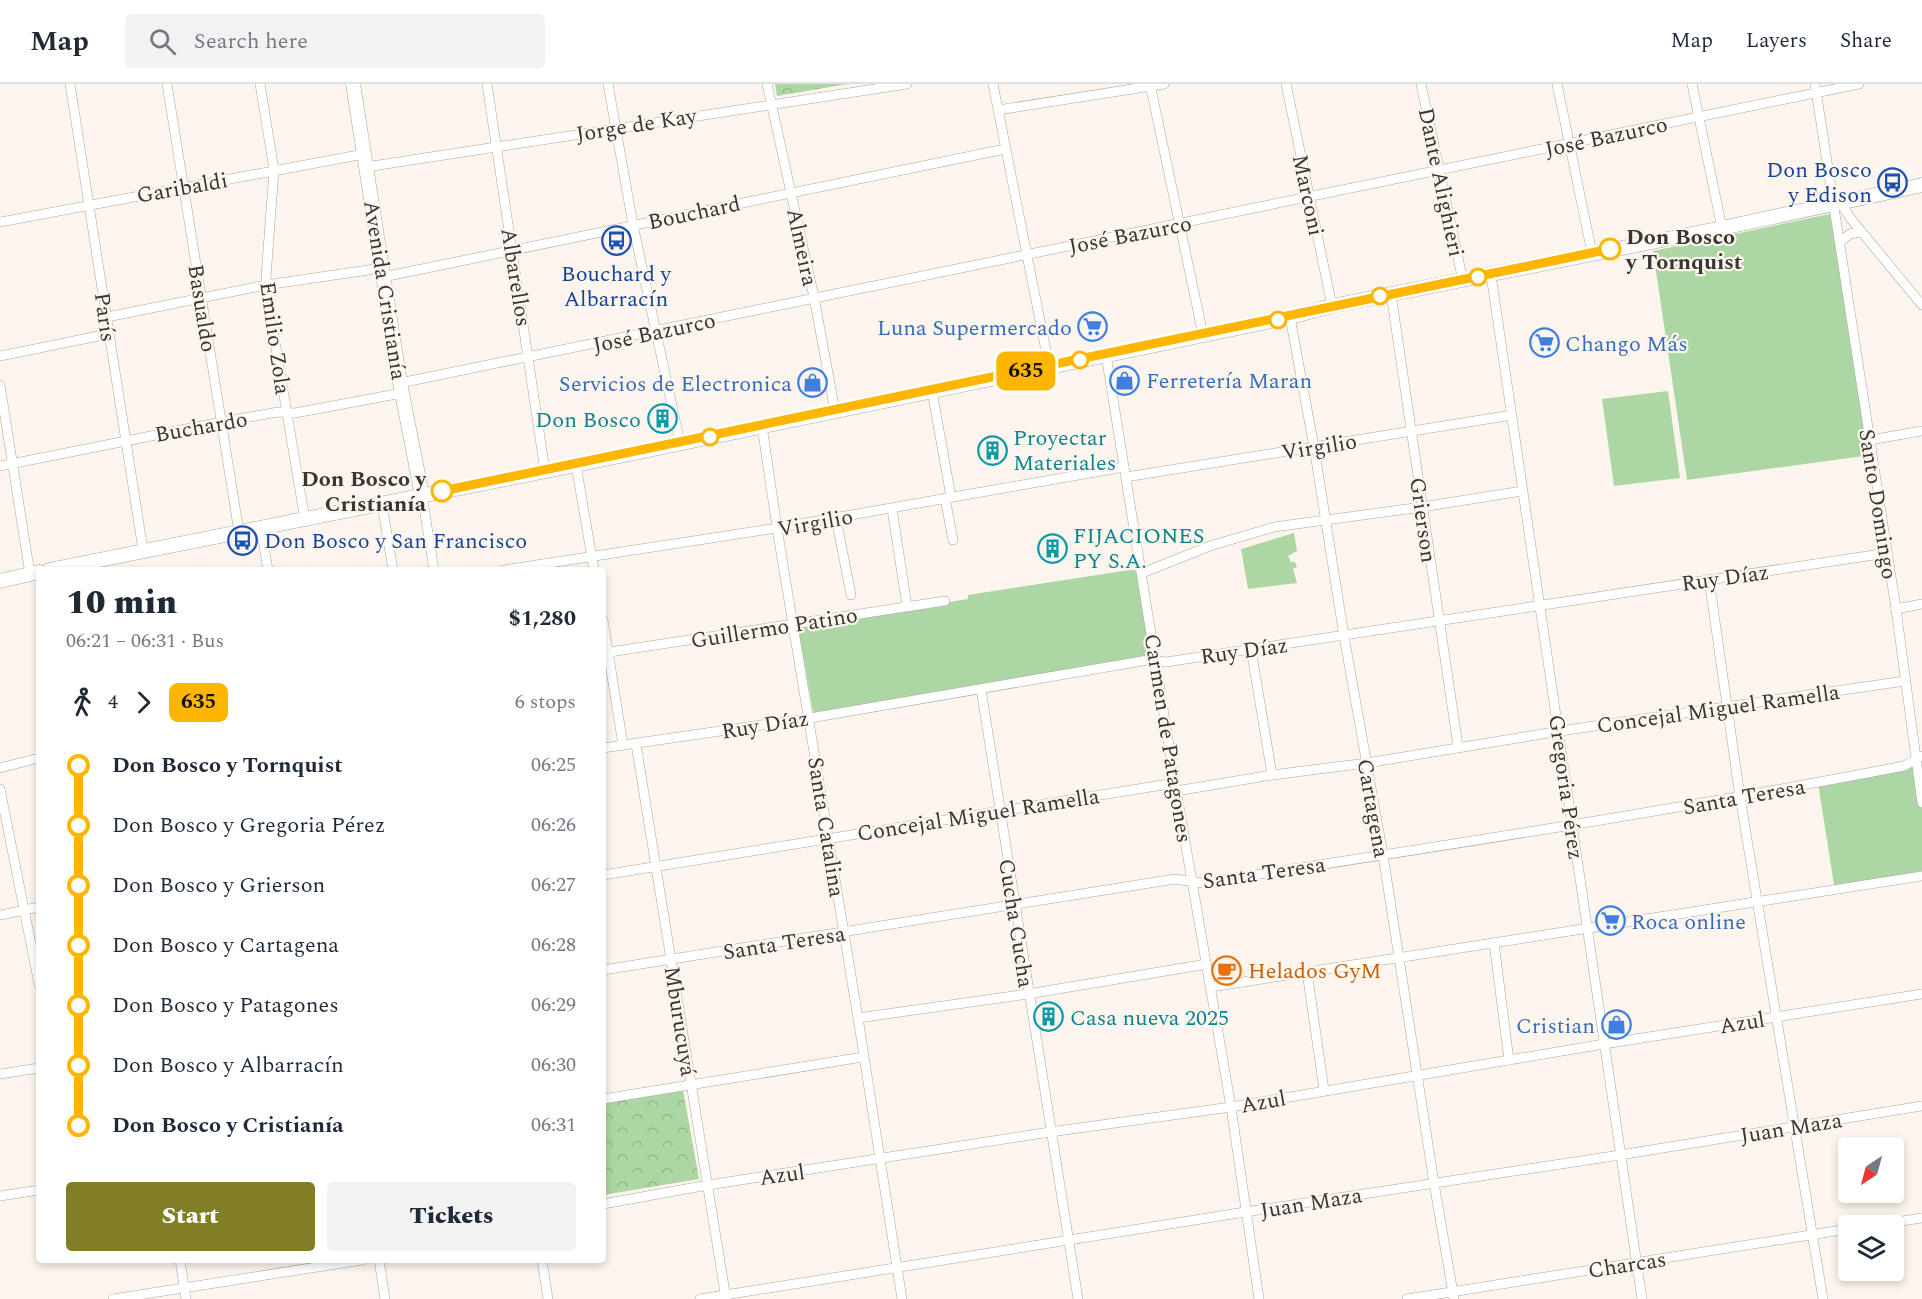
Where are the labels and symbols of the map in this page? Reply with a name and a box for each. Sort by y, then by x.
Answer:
street label: Jorge de Kay [574,99,700,151]
street label: Dante Alighieri [1409,105,1472,260]
street label: José Bazurco [1542,108,1671,167]
street label: Marconi [1283,151,1332,239]
place label: Don Bosco y Edison [1766,154,1872,212]
street label: Garibaldi [134,164,230,213]
bus stop icon: Don Bosco y Edison [1877,166,1909,198]
street label: Bouchard [645,188,744,239]
street label: Avenida Cristianía [354,198,415,383]
street label: Almeira [777,205,826,290]
street label: José Bazurco [1066,207,1195,264]
place label: Don Bosco y Tornquist [1625,221,1742,279]
street label: Albarellos [491,225,540,329]
bus stop icon: Bouchard y Albarracín [600,225,632,257]
marker: Don Bosco y Tornquist [1599,238,1621,260]
place label: Bouchard y Albarracín [561,258,672,316]
street label: Basualdo [178,262,225,354]
unlabelled marker [1469,268,1487,286]
street label: Emilio Zola [250,280,299,397]
unlabelled marker [1371,287,1389,305]
street label: París [85,290,124,344]
street label: José Bazurco [590,304,719,363]
supermarket icon: Luna Supermercado [1077,311,1109,343]
unlabelled marker [1269,311,1287,329]
place label: Luna Supermercado [877,312,1072,345]
supermarket icon: Chango Más [1528,327,1560,359]
place label: Chango Más [1565,328,1688,361]
unlabelled marker [1071,351,1089,369]
line badge: 635 [992,352,1060,390]
shop icon: Ferretería Maran [1109,364,1141,396]
place label: Ferretería Maran [1146,365,1312,398]
shop icon: Servicios de Electronica [797,367,829,399]
place label: Servicios de Electronica [559,368,792,401]
street label: Buchardo [152,403,250,452]
building icon: Don Bosco [646,403,678,435]
place label: Don Bosco [535,404,641,437]
place label: Proyectar Materiales [1013,422,1116,480]
street label: Virgilio [1279,425,1359,470]
street label: Santo Domingo [1849,427,1906,582]
unlabelled marker [701,428,719,446]
building icon: Proyectar Materiales [976,434,1008,466]
place label: Don Bosco y Cristianía [301,463,428,521]
street label: Grierson [1400,475,1445,565]
marker: Don Bosco y Cristianía [431,480,453,502]
street label: Virgilio [775,501,856,546]
place label: FIJACIONES PY S.A. [1073,520,1204,578]
bus stop icon: Don Bosco y San Francisco [227,524,259,556]
place label: Don Bosco y San Francisco [264,525,527,558]
building icon: FIJACIONES PY S.A. [1036,532,1068,564]
street label: Ruy Díaz [1679,556,1771,601]
street label: Guillermo Patino [688,599,860,658]
street label: Ruy Díaz [1198,629,1290,674]
street label: Carmen de Patagones [1135,631,1200,845]
street label: Concejal Miguel Ramella [1595,676,1842,743]
street label: Ruy Díaz [719,702,811,749]
street label: Gregoria Pérez [1539,713,1592,862]
street label: Santa Catalina [798,755,853,900]
street label: Cartagena [1348,756,1397,860]
street label: Santa Teresa [1680,770,1808,824]
street label: Concejal Miguel Ramella [855,780,1102,851]
street label: Santa Teresa [1201,849,1328,898]
street label: Cucha Cucha [989,856,1042,990]
supermarket icon: Roca online [1594,905,1626,937]
place label: Roca online [1631,906,1746,939]
street label: Santa Teresa [721,917,848,969]
cafe icon: Helados GyM [1211,954,1243,986]
place label: Helados GyM [1248,955,1381,988]
street label: Mburucuyá [655,964,705,1079]
building icon: Casa nueva 2025 [1033,1001,1065,1033]
place label: Casa nueva 2025 [1070,1002,1229,1035]
street label: Azul [1717,1004,1767,1043]
shop icon: Cristian [1600,1009,1632,1041]
place label: Cristian [1516,1010,1595,1043]
street label: Azul [1238,1082,1289,1123]
street label: Juan Maza [1738,1104,1845,1153]
north arrow [1838,1137,1904,1203]
street label: Azul [757,1156,807,1195]
street label: Juan Maza [1258,1179,1365,1228]
street label: Charcas [1586,1243,1669,1288]

